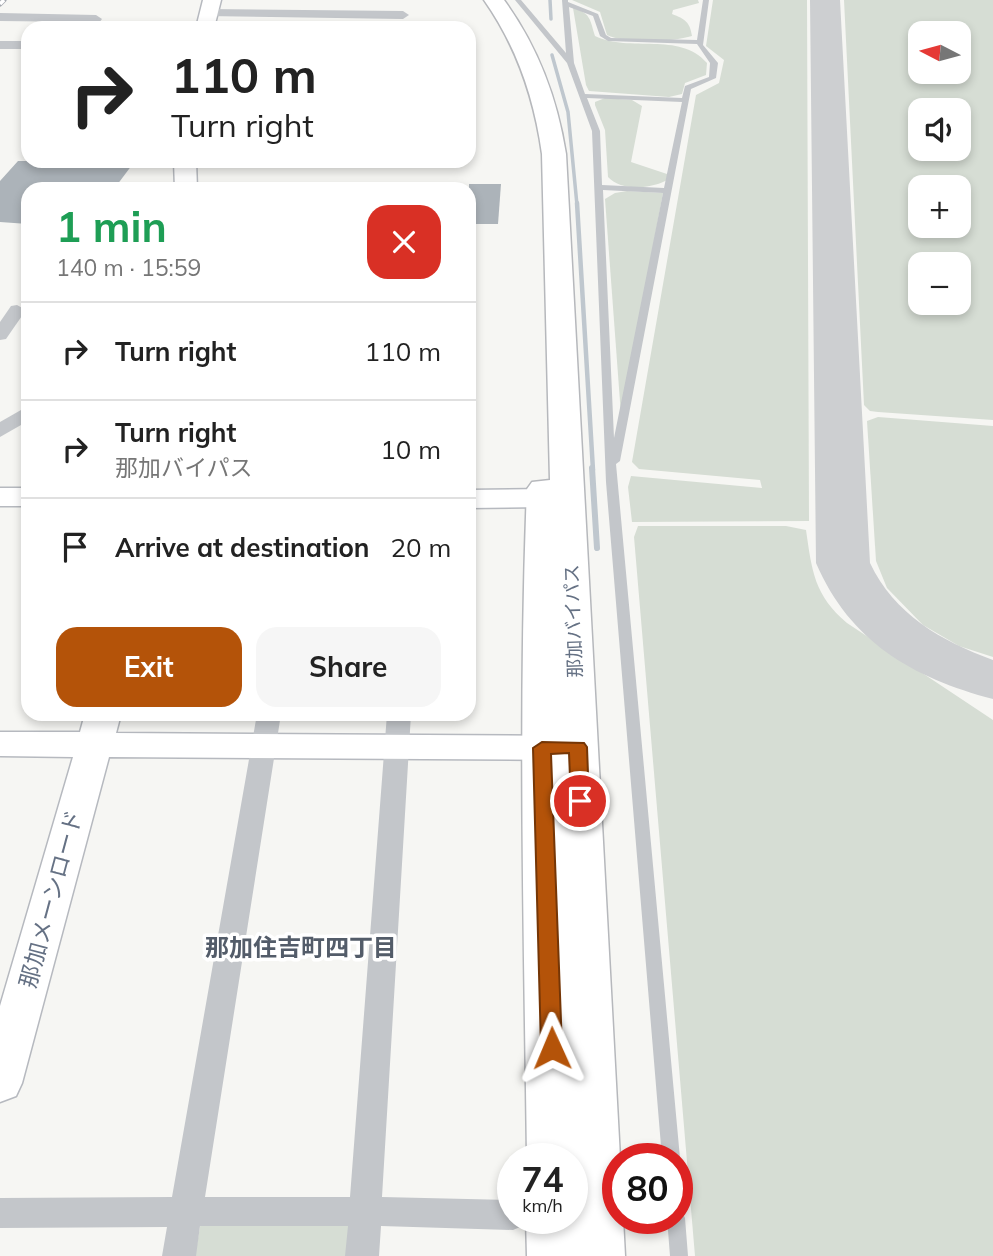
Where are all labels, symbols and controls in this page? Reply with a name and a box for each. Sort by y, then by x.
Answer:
north arrow [908,21,971,84]
map controls [908,21,971,315]
text: 110 m [171,44,317,105]
icon: right [56,49,147,140]
button: sound [908,98,971,161]
text: Turn right [171,105,314,145]
button: + [908,175,971,238]
text: 1 min [56,200,167,253]
button: close [367,205,441,279]
button: − [908,252,971,315]
text: 140 m · 15:59 [56,253,201,282]
icon: right [56,332,94,370]
text: Turn right [115,335,236,368]
text: 110 m [365,335,441,368]
text: Turn right [115,416,236,449]
icon: right [56,430,94,468]
text: 10 m [380,433,441,466]
text: 那加バイパス [115,453,253,482]
icon: arrive [56,528,94,566]
text: Arrive at destination [115,531,370,564]
text: 20 m [391,531,451,564]
street label: 那加バイパス [559,564,587,678]
button: Exit [56,627,242,707]
button: Share [256,627,441,707]
pin [550,771,610,831]
icon: arrive [561,782,599,820]
street label: 那加メーンロード [13,807,88,991]
district label: 那加住吉町四丁目 [205,932,397,962]
position arrow [515,1011,589,1085]
speed limit sign: 80 [602,1143,693,1234]
text: 74 [521,1157,564,1201]
text: km/h [522,1194,563,1217]

